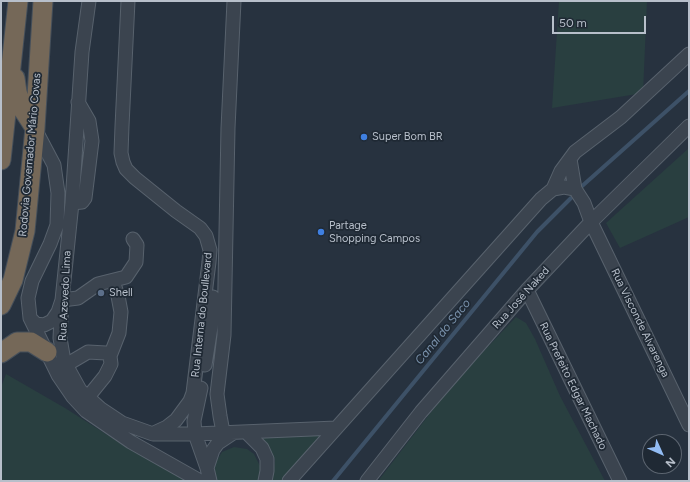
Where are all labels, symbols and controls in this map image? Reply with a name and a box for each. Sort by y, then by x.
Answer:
scale bar [554,8,648,34]
text: 50 m [559,16,587,30]
street label: Rodovia Governador Mário Covas [16,73,44,237]
place label: Super Bom BR [372,130,443,144]
marker: Super Bom BR [359,132,369,142]
place label: Partage Shopping Campos [329,219,420,245]
marker: Partage Shopping Campos [316,227,326,237]
street label: Rua Azevedo Lima [56,250,74,342]
street label: Rua Interna do Boullevard [189,252,215,378]
street label: Rua José Naked [490,264,552,332]
street label: Rua Visconde Alvarenga [608,266,672,380]
place label: Shell [109,286,133,300]
marker: Shell [96,288,106,298]
water label: Canal do Saco [412,296,474,368]
street label: Rua Prefeito Edgar Machado [536,320,610,452]
north arrow [642,434,682,474]
text: N [663,455,678,470]

